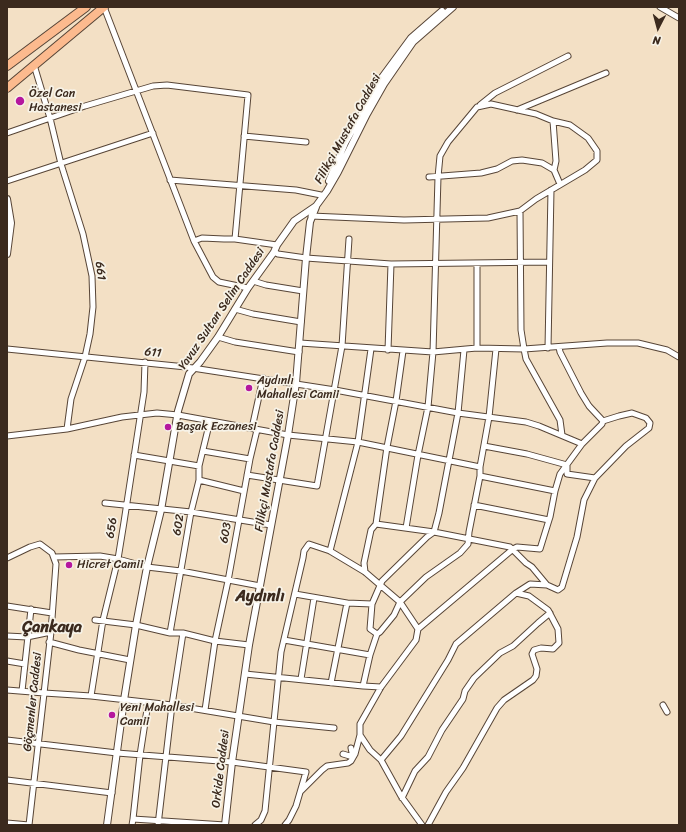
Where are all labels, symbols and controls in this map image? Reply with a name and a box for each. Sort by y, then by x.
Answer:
north arrow [638,8,678,48]
text: N [652,31,661,50]
street label: Filikçi Mustafa Caddesi [312,72,384,186]
place label: Özel Can Hastanesi [29,87,81,115]
marker: Özel Can Hastanesi [14,95,26,107]
street label: Yavuz Sultan Selim Caddesi [176,245,268,373]
street label: 661 [92,261,108,281]
street label: 611 [144,345,162,361]
place label: Aydınlı Mahallesi Camii [257,374,339,402]
marker: Aydınlı Mahallesi Camii [244,383,254,393]
street label: Filikçi Mustafa Caddesi [252,409,288,533]
place label: Başak Eczanesi [176,420,257,434]
marker: Başak Eczanesi [163,422,173,432]
street label: 602 [170,513,188,537]
street label: 656 [103,517,121,539]
street label: 603 [217,521,235,545]
place label: Hicret Camii [77,558,143,572]
marker: Hicret Camii [64,560,74,570]
district label: Aydınlı [235,587,285,607]
district label: Çankaya [22,618,82,638]
street label: Göçmenler Caddesi [21,652,45,752]
place label: Yeni Mahallesi Camii [120,701,194,729]
marker: Yeni Mahallesi Camii [107,710,117,720]
street label: Orkide Caddesi [209,729,233,809]

